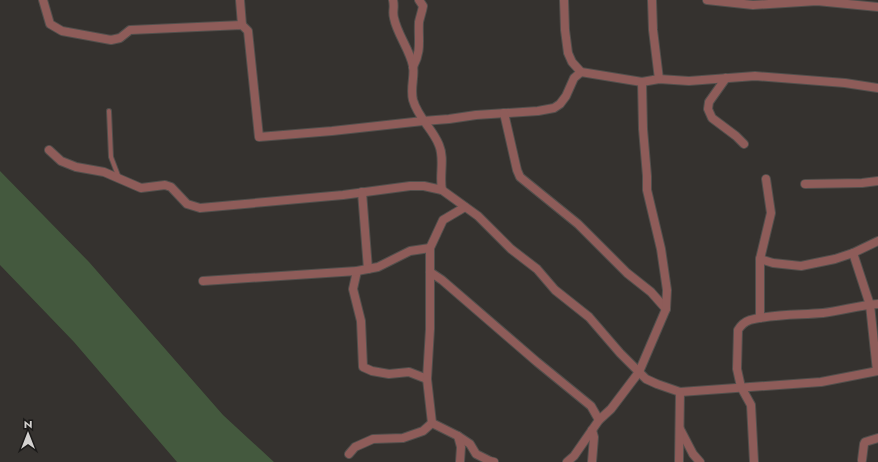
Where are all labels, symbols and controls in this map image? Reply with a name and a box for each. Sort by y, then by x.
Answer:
north arrow [8,414,48,454]
text: N [24,416,32,432]

